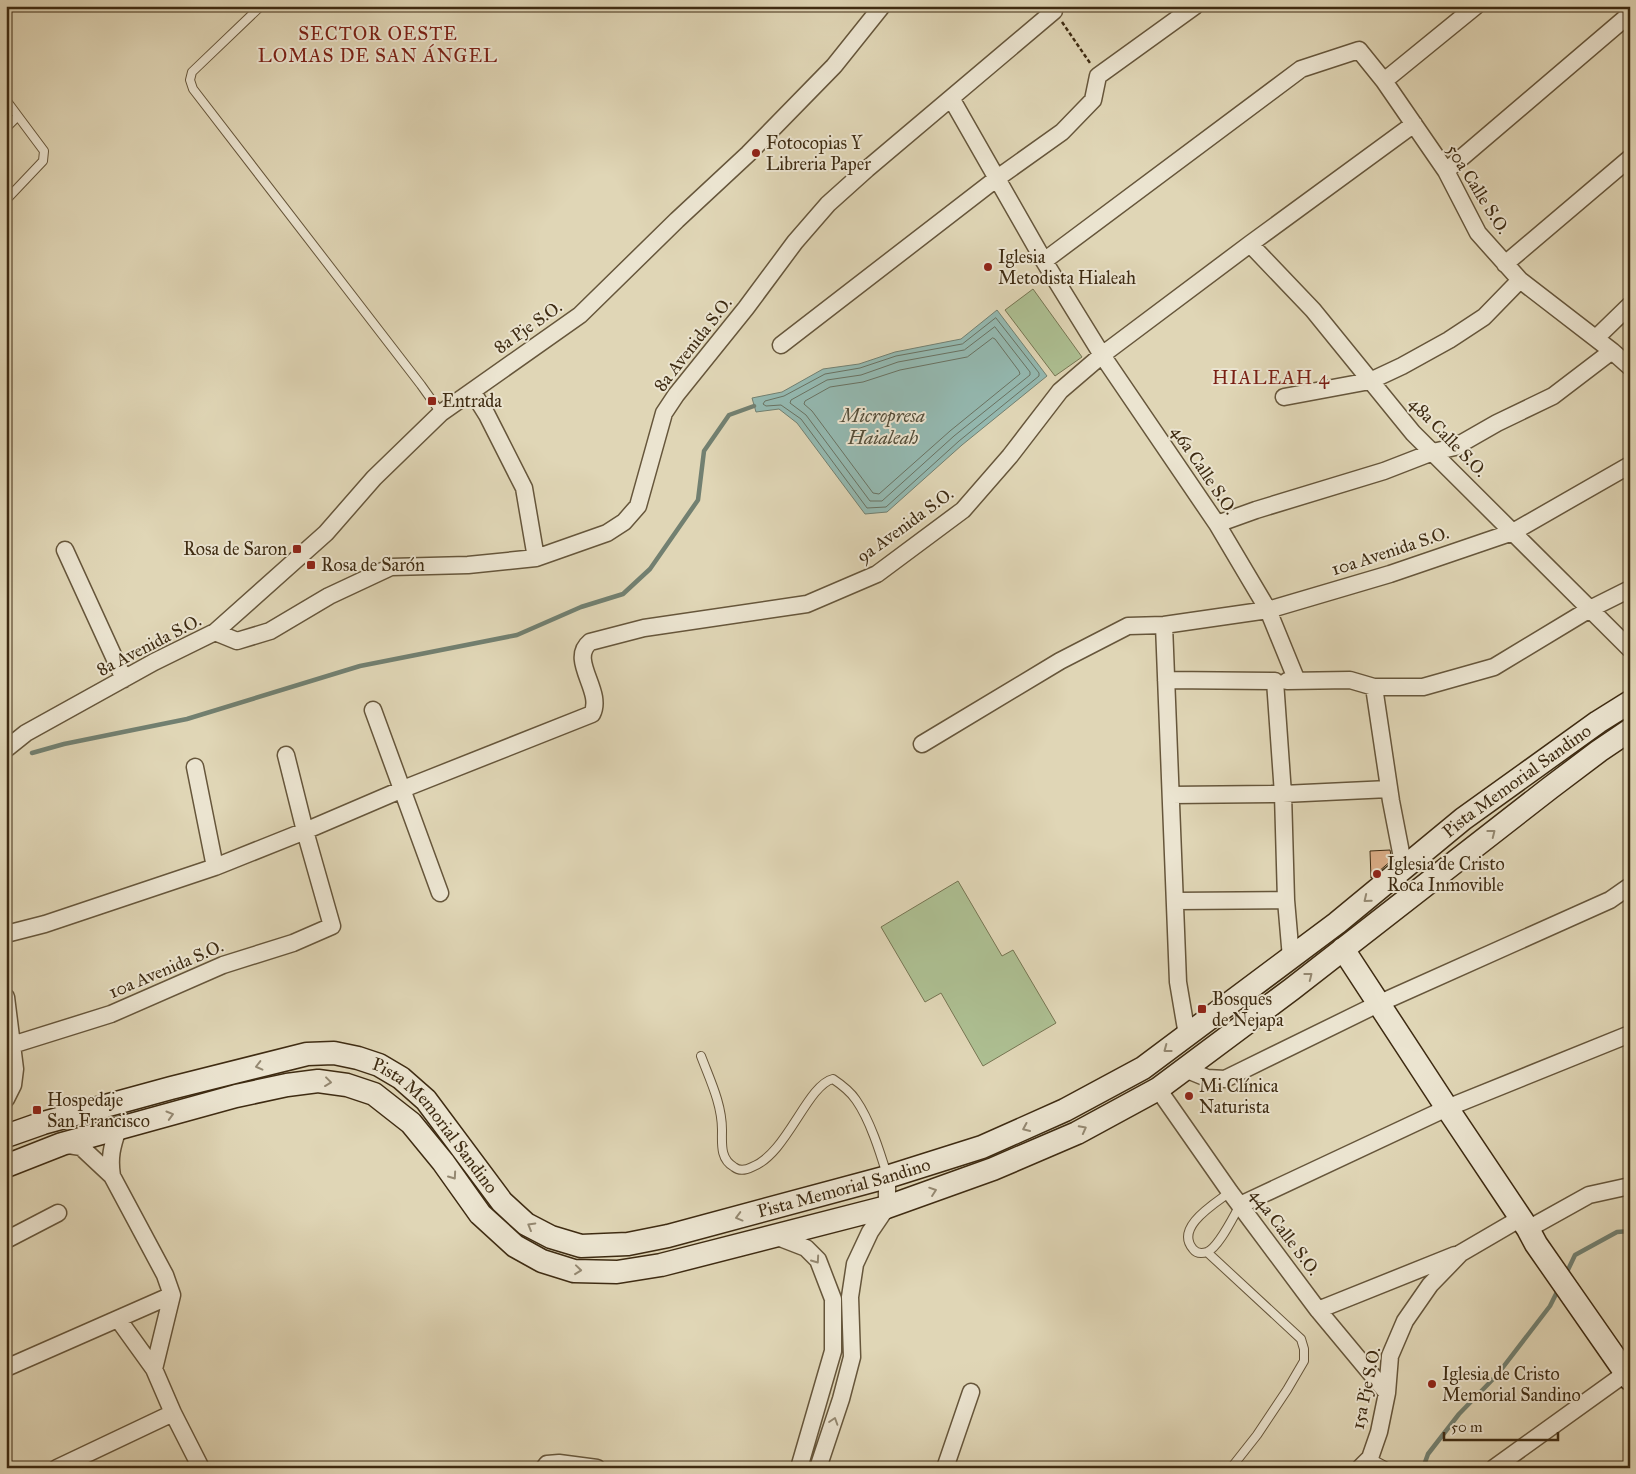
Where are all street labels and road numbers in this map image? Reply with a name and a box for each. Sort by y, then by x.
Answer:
street label: 50a Calle S.O. [1442,140,1514,238]
street label: 8a Avenida S.O. [649,292,737,396]
street label: 8a Pje S.O. [490,296,566,358]
street label: 48a Calle S.O. [1404,392,1492,482]
street label: 46a Calle S.O. [1166,421,1242,519]
street label: 9a Avenida S.O. [852,482,958,568]
street label: 10a Avenida S.O. [1328,522,1452,580]
street label: 8a Avenida S.O. [93,609,205,681]
street label: Pista Memorial Sandino [1438,720,1595,842]
street label: 10a Avenida S.O. [105,935,227,1003]
street label: Pista Memorial Sandino [370,1053,503,1198]
street label: Pista Memorial Sandino [755,1153,933,1222]
street label: 44a Calle S.O. [1245,1184,1325,1280]
street label: 15a Pje S.O. [1347,1345,1385,1431]

